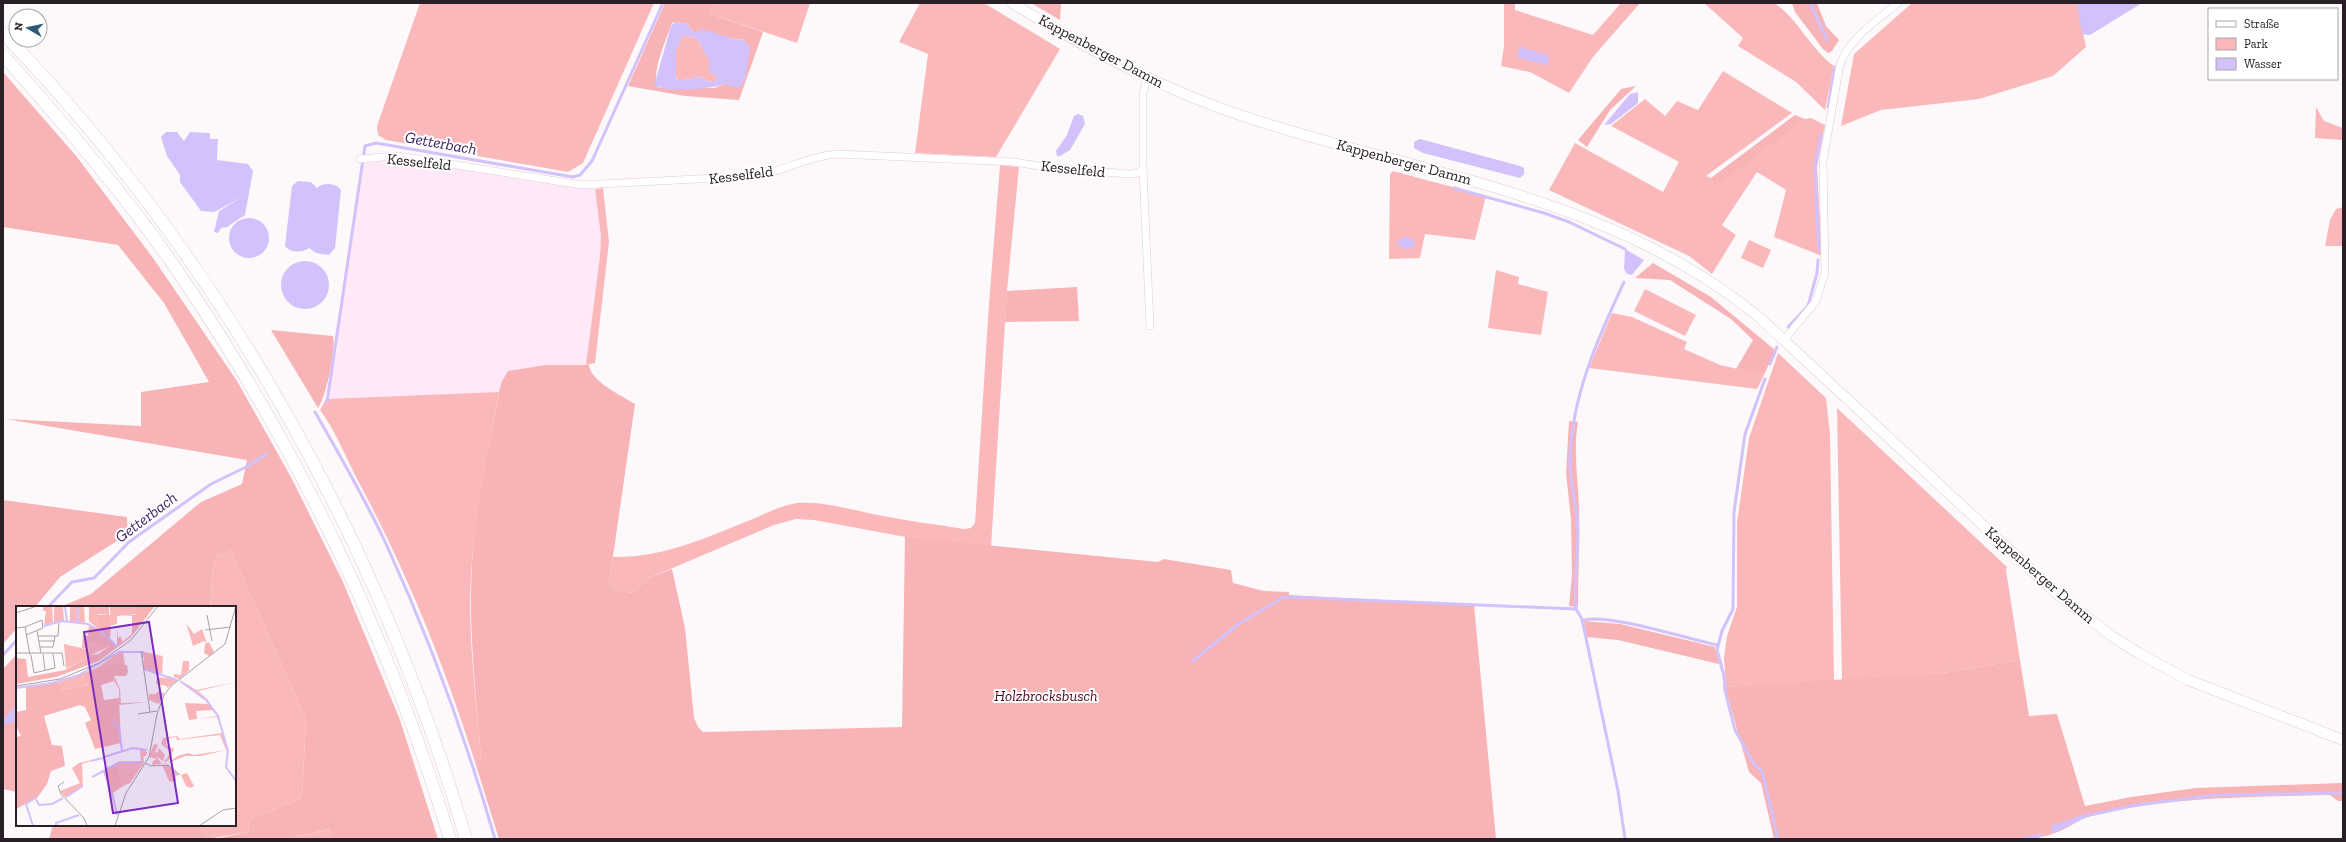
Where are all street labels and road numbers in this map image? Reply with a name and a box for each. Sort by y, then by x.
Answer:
street label: Kappenberger Damm [1036,10,1167,92]
street label: Kappenberger Damm [1335,135,1473,189]
street label: Kesselfeld [386,150,453,174]
street label: Kesselfeld [1040,157,1107,181]
street label: Kesselfeld [708,162,775,188]
street label: Kappenberger Damm [1982,523,2098,627]

